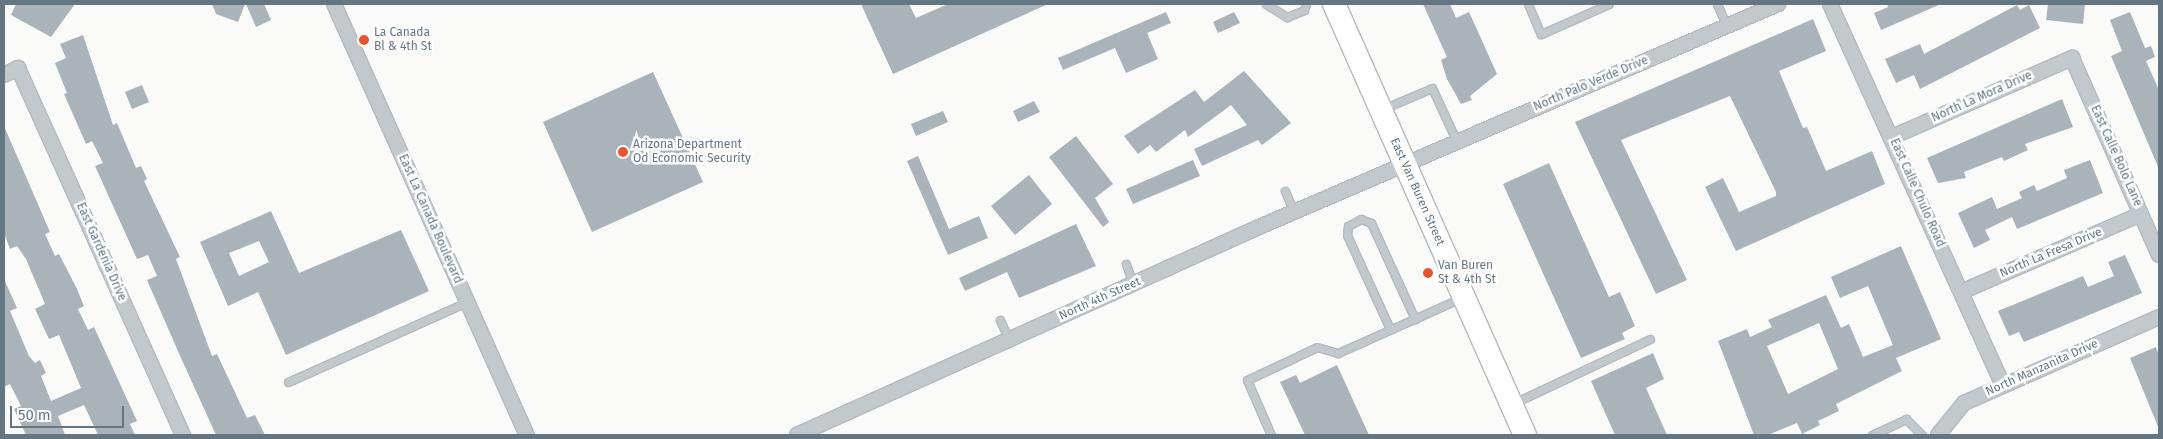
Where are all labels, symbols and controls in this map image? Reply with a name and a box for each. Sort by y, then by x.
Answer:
place label: La Canada Bl & 4th St [374,26,432,54]
marker: La Canada Bl & 4th St [358,34,370,46]
street label: North Palo Verde Drive [1532,53,1650,115]
street label: North La Mora Drive [1930,68,2034,126]
street label: East Calle Bolo Lane [2087,103,2145,209]
street label: East Van Buren Street [1387,136,1447,248]
street label: East Calle Chulo Road [1887,136,1947,250]
place label: Arizona Department Od Economic Security [633,138,751,166]
marker: Arizona Department Od Economic Security [617,146,629,158]
street label: East La Canada Boulevard [395,152,465,286]
street label: East Gardenia Drive [73,201,129,303]
street label: North La Fresa Drive [1998,225,2104,281]
place label: Van Buren St & 4th St [1438,259,1496,287]
marker: Van Buren St & 4th St [1422,267,1434,279]
street label: North 4th Street [1057,275,1143,323]
street label: North Manzanita Drive [1984,337,2100,399]
scale bar [12,396,126,428]
text: 50 m [18,406,51,424]

